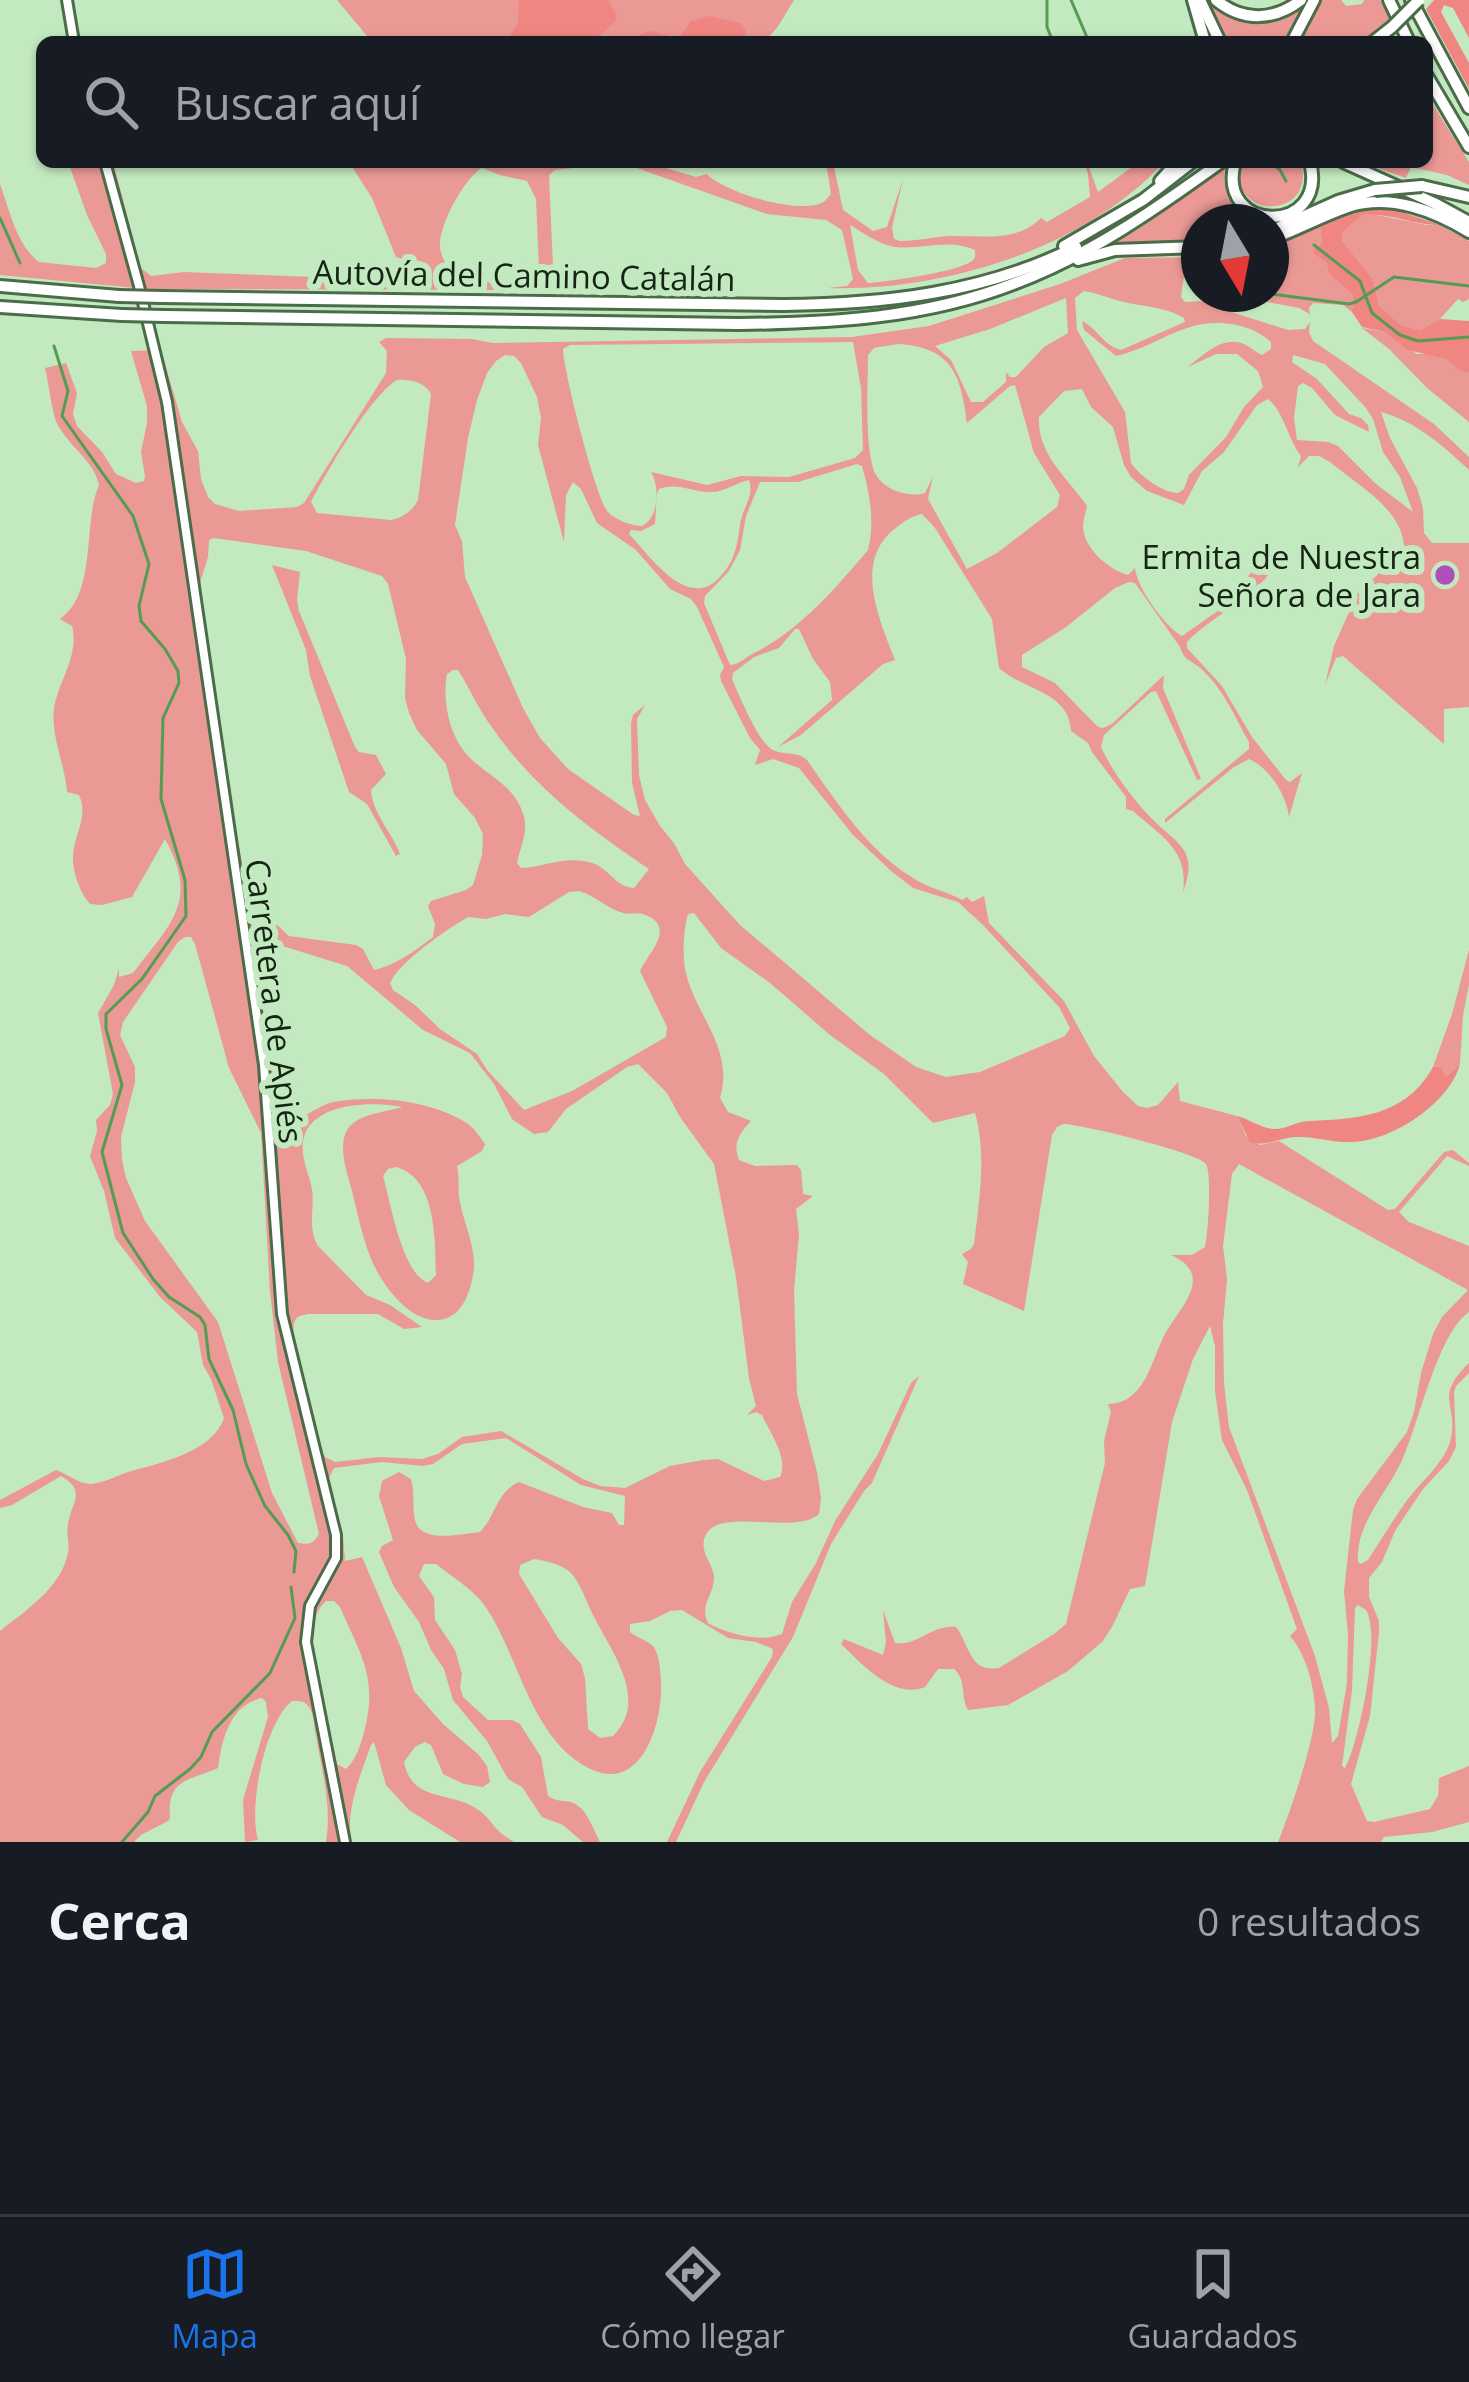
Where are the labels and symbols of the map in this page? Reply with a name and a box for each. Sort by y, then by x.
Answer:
north arrow [1181,204,1289,312]
street label: Autovía del Camino Catalán [312,249,736,301]
place label: Ermita de Nuestra Señora de Jara [1141,534,1421,617]
marker: Ermita de Nuestra Señora de Jara [1432,562,1458,588]
street label: Carretera de Apiés [235,856,315,1146]

